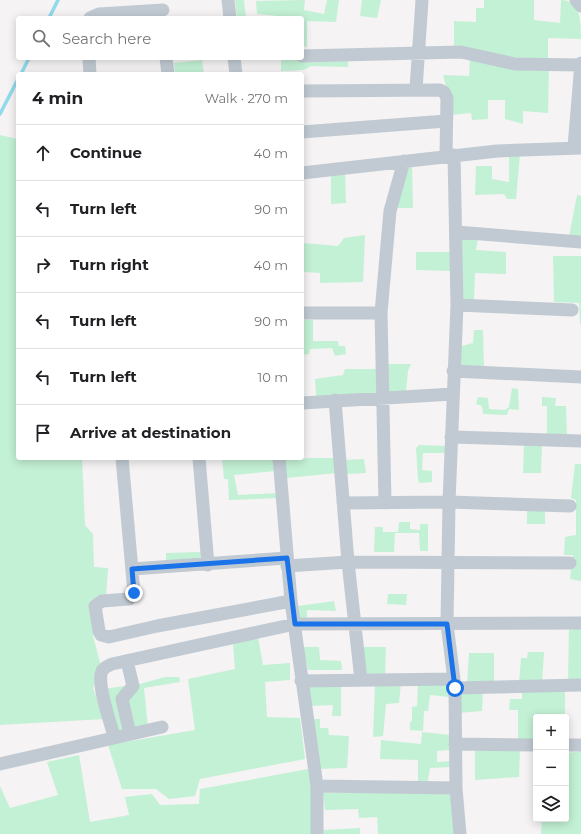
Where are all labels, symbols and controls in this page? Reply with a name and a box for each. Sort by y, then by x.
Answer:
search box [16,16,304,60]
icon: search [30,27,52,49]
text: Search here [62,29,151,48]
text: 4 min [32,88,83,108]
text: Walk · 270 m [205,90,288,106]
icon: ahead [32,142,54,164]
text: Continue [70,143,142,162]
text: 40 m [254,145,288,161]
icon: left [32,198,54,220]
text: Turn left [70,199,137,218]
text: 90 m [254,201,288,217]
icon: right [32,254,54,276]
text: Turn right [70,255,149,274]
text: 40 m [254,257,288,273]
icon: left [32,310,54,332]
text: Turn left [70,311,137,330]
text: 90 m [254,313,288,329]
icon: left [32,366,54,388]
text: Turn left [70,367,137,386]
text: 10 m [258,369,288,385]
icon: arrive [32,422,54,444]
text: Arrive at destination [70,423,231,442]
route end [125,584,143,602]
route start [446,679,464,697]
map controls [533,714,569,822]
button: + [533,714,569,750]
button: − [533,750,569,786]
button: layers [533,786,569,822]

